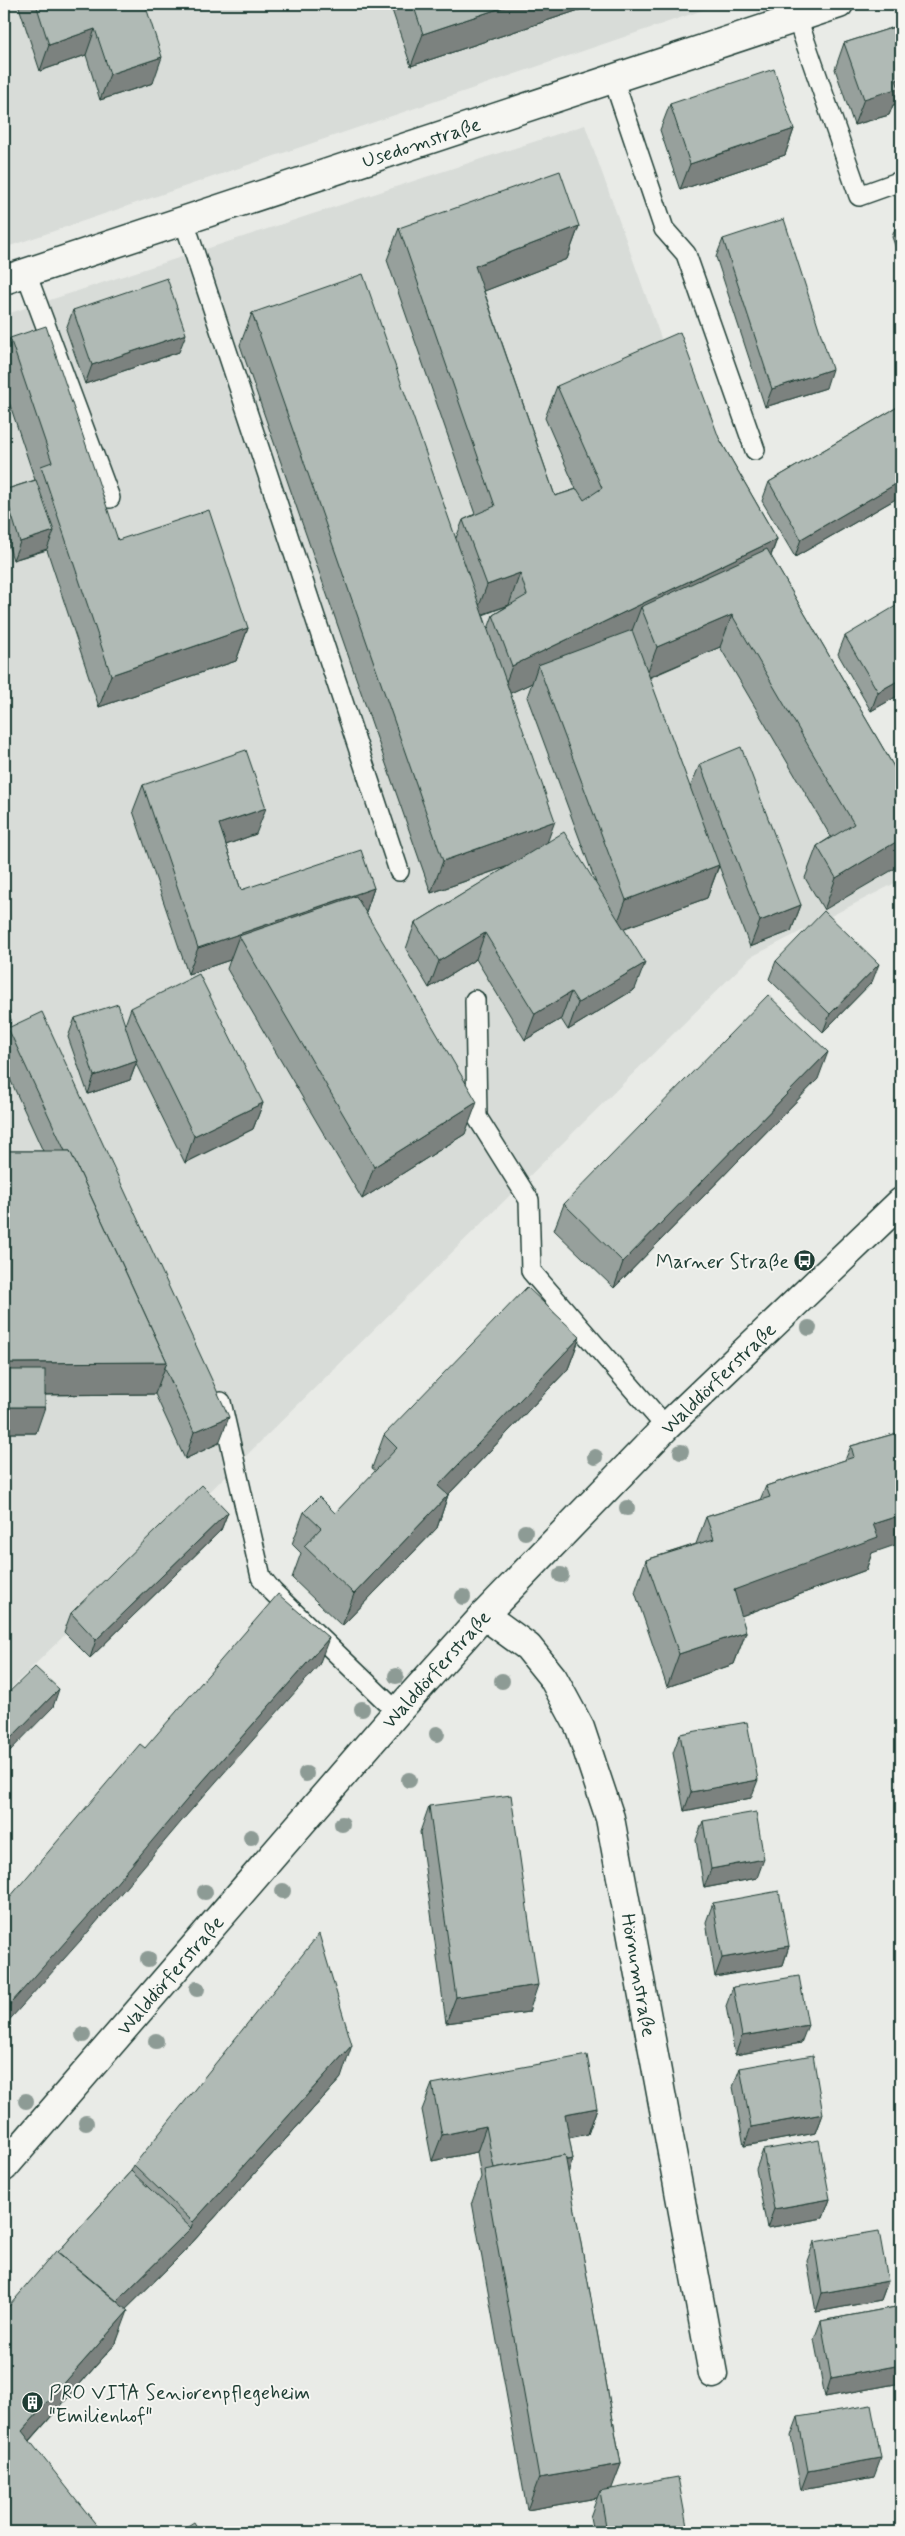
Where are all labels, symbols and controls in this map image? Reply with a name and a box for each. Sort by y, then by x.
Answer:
street label: Usedomstraße [359,111,485,175]
place label: Marner Straße [656,1249,789,1276]
bus stop icon: Marner Straße [793,1249,817,1273]
street label: Walddörferstraße [655,1317,783,1441]
street label: Walddörferstraße [377,1605,498,1735]
street label: Walddörferstraße [111,1910,231,2042]
street label: Hörnumstraße [613,1911,662,2039]
place label: PRO VITA Seniorenpflegeheim "Emilienhof" [49,2380,310,2430]
building icon: PRO VITA Seniorenpflegeheim "Emilienhof" [21,2391,45,2415]

